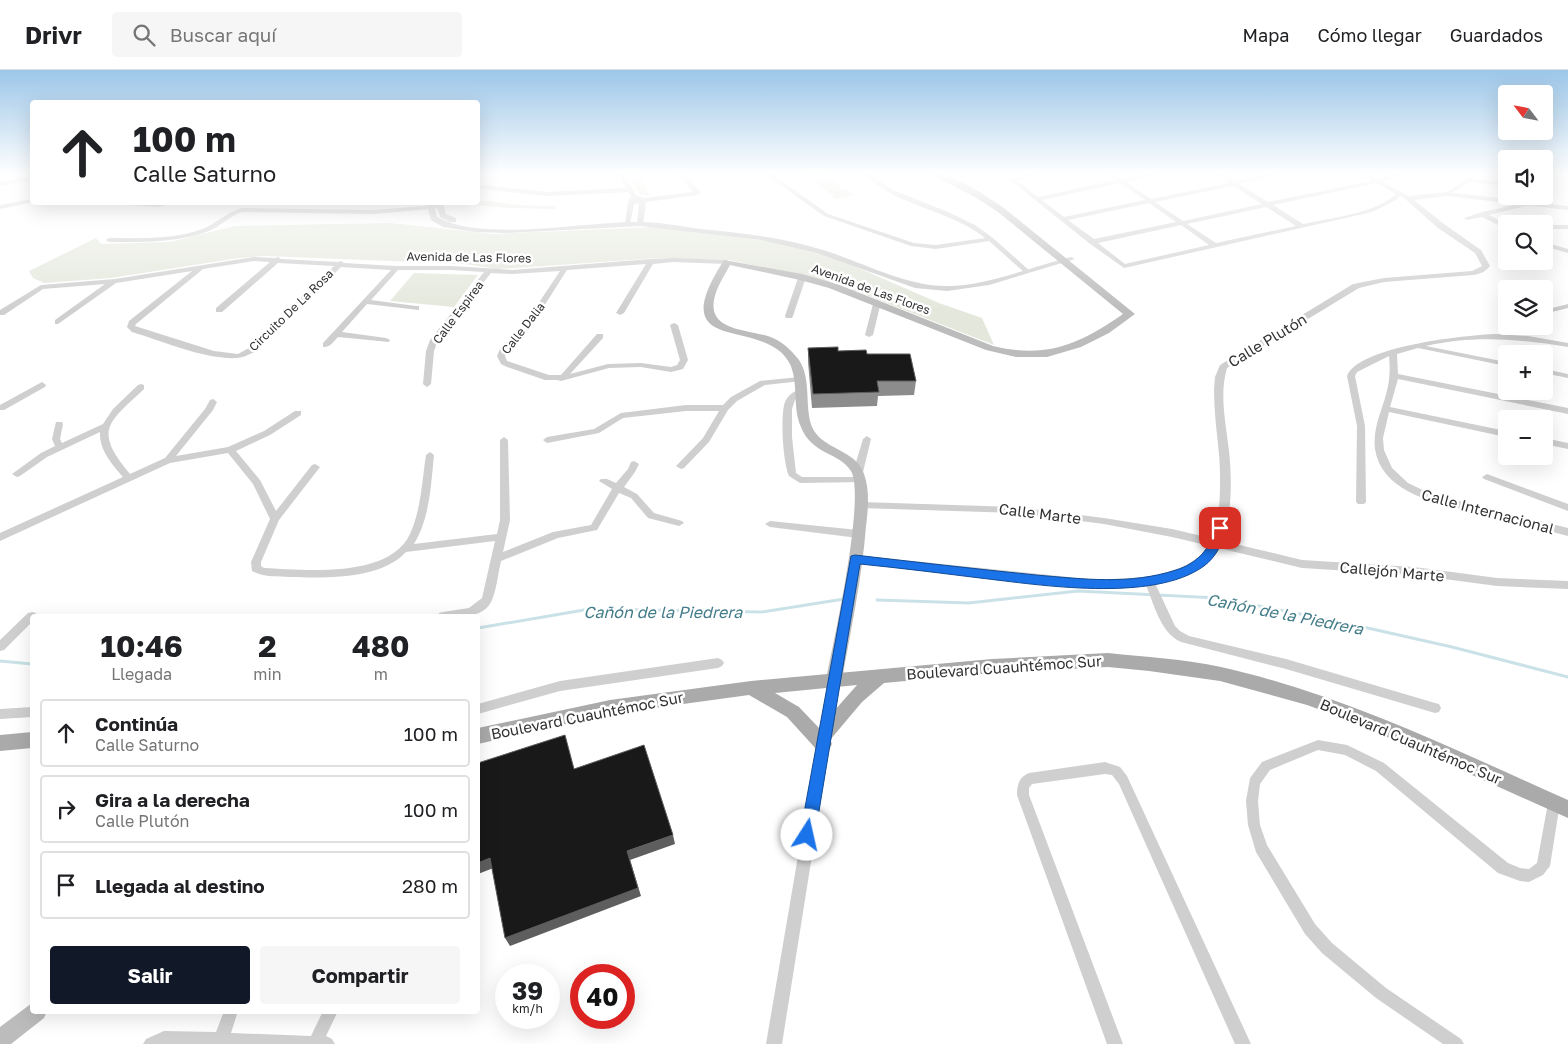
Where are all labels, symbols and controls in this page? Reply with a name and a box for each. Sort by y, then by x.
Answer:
search box [112,12,462,57]
text: Drivr [25,20,82,49]
icon: search [130,21,158,49]
text: Buscar aquí [170,23,276,46]
text: Mapa [1243,24,1289,46]
text: Cómo llegar [1317,24,1422,46]
text: Guardados [1450,24,1543,46]
north arrow [1498,85,1552,140]
map controls [1498,85,1553,465]
text: 100 m [133,118,236,160]
icon: ahead [50,120,115,185]
button: sound [1498,150,1553,205]
text: Calle Saturno [133,160,276,187]
button: search [1498,215,1553,270]
street label: Avenida de Las Flores [406,248,532,266]
street label: Avenida de Las Flores [810,261,932,317]
street label: Circuito De La Rosa [246,266,336,354]
street label: Calle Espirea [429,278,487,346]
button: layers [1498,280,1553,335]
street label: Calle Dalia [498,299,548,357]
street label: Calle Plutón [1224,309,1310,371]
button: + [1498,345,1553,400]
button: − [1498,410,1553,465]
street label: Calle Internacional [1420,485,1556,537]
street label: Calle Marte [998,499,1082,527]
pin [1199,507,1241,549]
icon: arrive [1206,514,1234,542]
street label: Callejón Marte [1339,557,1445,585]
water label: Cañón de la Piedrera [1205,589,1366,639]
water label: Cañón de la Piedrera [584,602,743,622]
text: 10:46 [100,628,183,664]
text: 2 [258,628,277,664]
text: 480 [352,628,410,664]
street label: Boulevard Cuauhtémoc Sur [906,651,1102,683]
text: Llegada [111,664,172,684]
text: min [253,664,282,684]
text: m [374,664,388,684]
street label: Boulevard Cuauhtémoc Sur [489,687,685,742]
street label: Boulevard Cuauhtémoc Sur [1317,695,1505,788]
text: Continúa [95,712,178,735]
icon: ahead [52,719,80,747]
text: 100 m [404,722,458,745]
text: Calle Saturno [95,735,199,755]
text: Gira a la derecha [95,788,250,811]
icon: right [52,795,80,823]
text: 100 m [404,798,458,821]
position arrow [780,808,832,860]
text: Calle Plutón [95,811,189,831]
icon: arrive [52,871,80,899]
text: Llegada al destino [95,874,265,897]
text: 280 m [402,874,458,897]
button: Salir [50,946,250,1004]
button: Compartir [260,946,460,1004]
speed limit sign: 40 [570,964,635,1029]
text: 39 [512,975,543,1006]
text: km/h [512,1001,543,1016]

